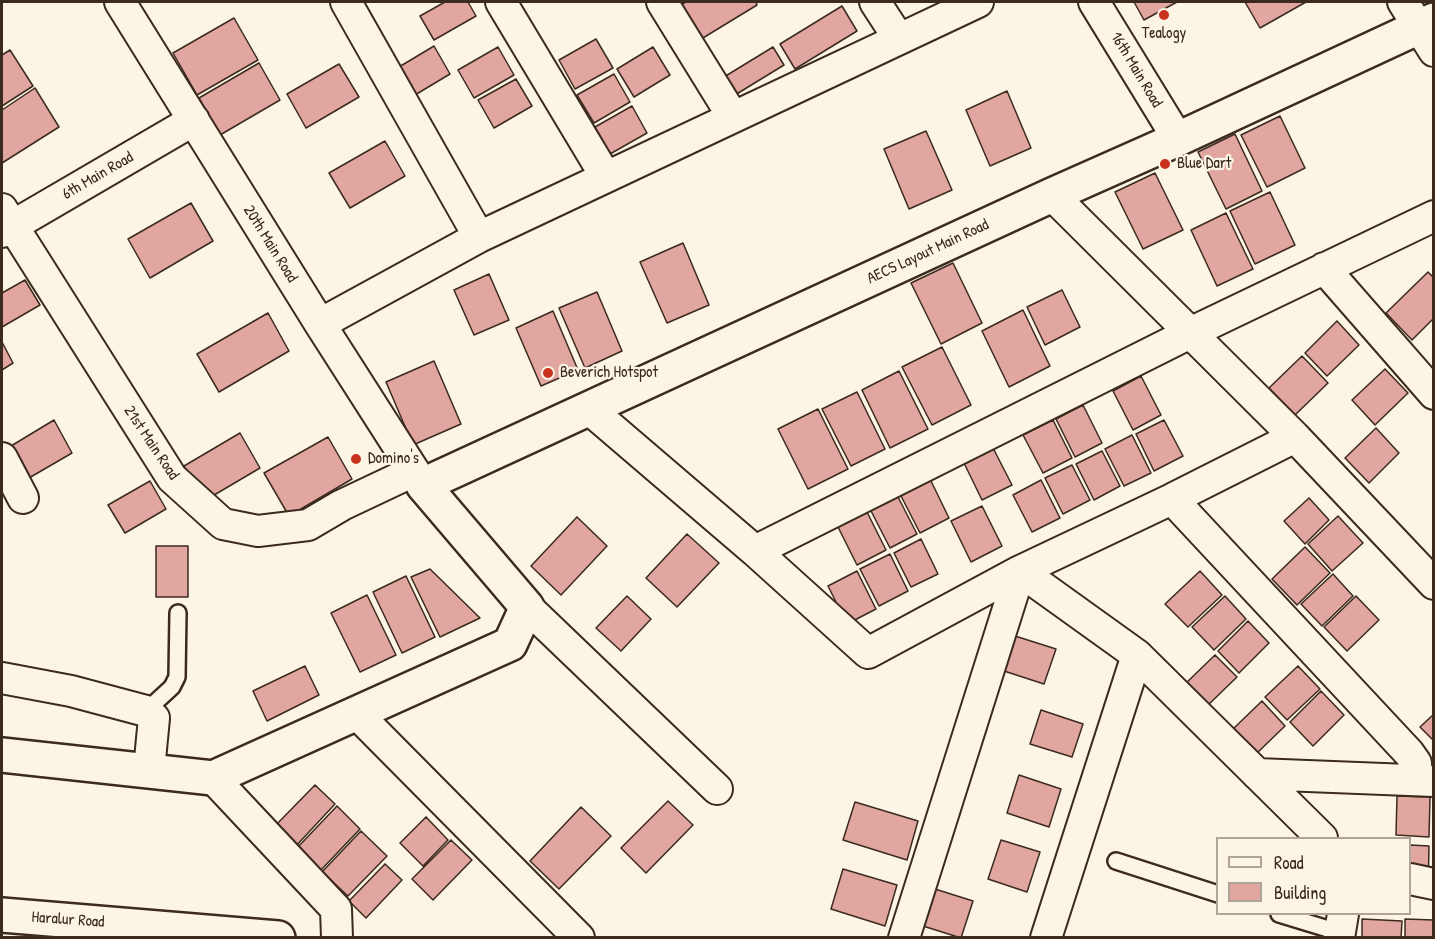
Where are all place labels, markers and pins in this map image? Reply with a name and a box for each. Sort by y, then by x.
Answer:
marker: Tealogy [1157,8,1171,22]
place label: Tealogy [1142,24,1186,44]
place label: Blue Dart [1177,154,1231,174]
marker: Blue Dart [1158,157,1172,171]
place label: Beverich Hotspot [560,363,658,383]
marker: Beverich Hotspot [541,366,555,380]
place label: Domino's [368,449,419,469]
marker: Domino's [349,452,363,466]

